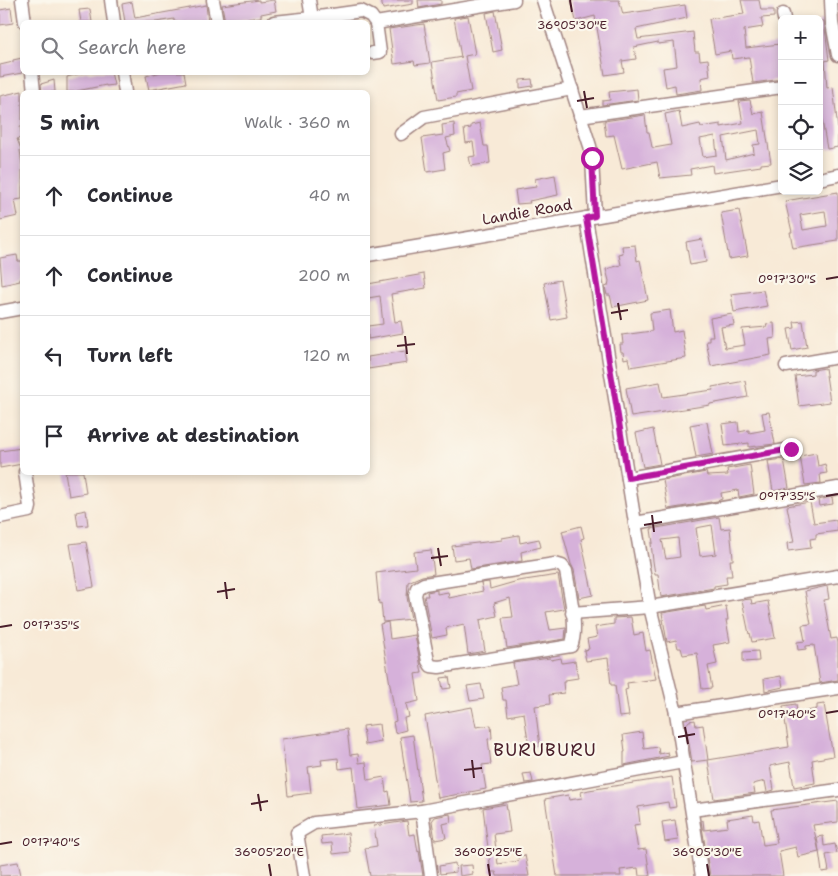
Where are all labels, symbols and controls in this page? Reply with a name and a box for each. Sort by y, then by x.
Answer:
map controls [778,15,823,195]
button: + [778,15,823,60]
text: 36°05'30"E [537,17,607,33]
search box [20,20,370,75]
icon: search [38,34,66,62]
text: Search here [78,35,187,60]
button: − [778,60,823,105]
button: locate [778,105,823,150]
text: 5 min [40,109,100,137]
text: Walk · 360 m [244,112,350,133]
route start [581,147,604,170]
button: layers [778,150,823,195]
icon: ahead [40,182,68,210]
text: Continue [87,183,173,208]
text: 40 m [308,185,350,206]
street label: Landie Road [480,194,574,230]
icon: ahead [40,262,68,290]
text: Continue [87,263,173,288]
text: 200 m [298,265,350,286]
text: 0°17'30"S [758,271,816,287]
icon: left [40,342,68,370]
text: Turn left [87,343,173,368]
text: 120 m [303,345,350,366]
icon: arrive [40,422,68,450]
text: Arrive at destination [87,423,299,448]
route end [780,438,803,461]
text: 0°17'35"S [759,488,816,504]
text: 0°17'35"S [23,617,80,633]
text: 0°17'40"S [758,706,816,722]
district label: BURUBURU [493,738,597,762]
text: 0°17'40"S [22,834,80,850]
text: 36°05'20"E [234,844,304,860]
text: 36°05'25"E [454,844,522,860]
text: 36°05'30"E [672,844,742,860]

